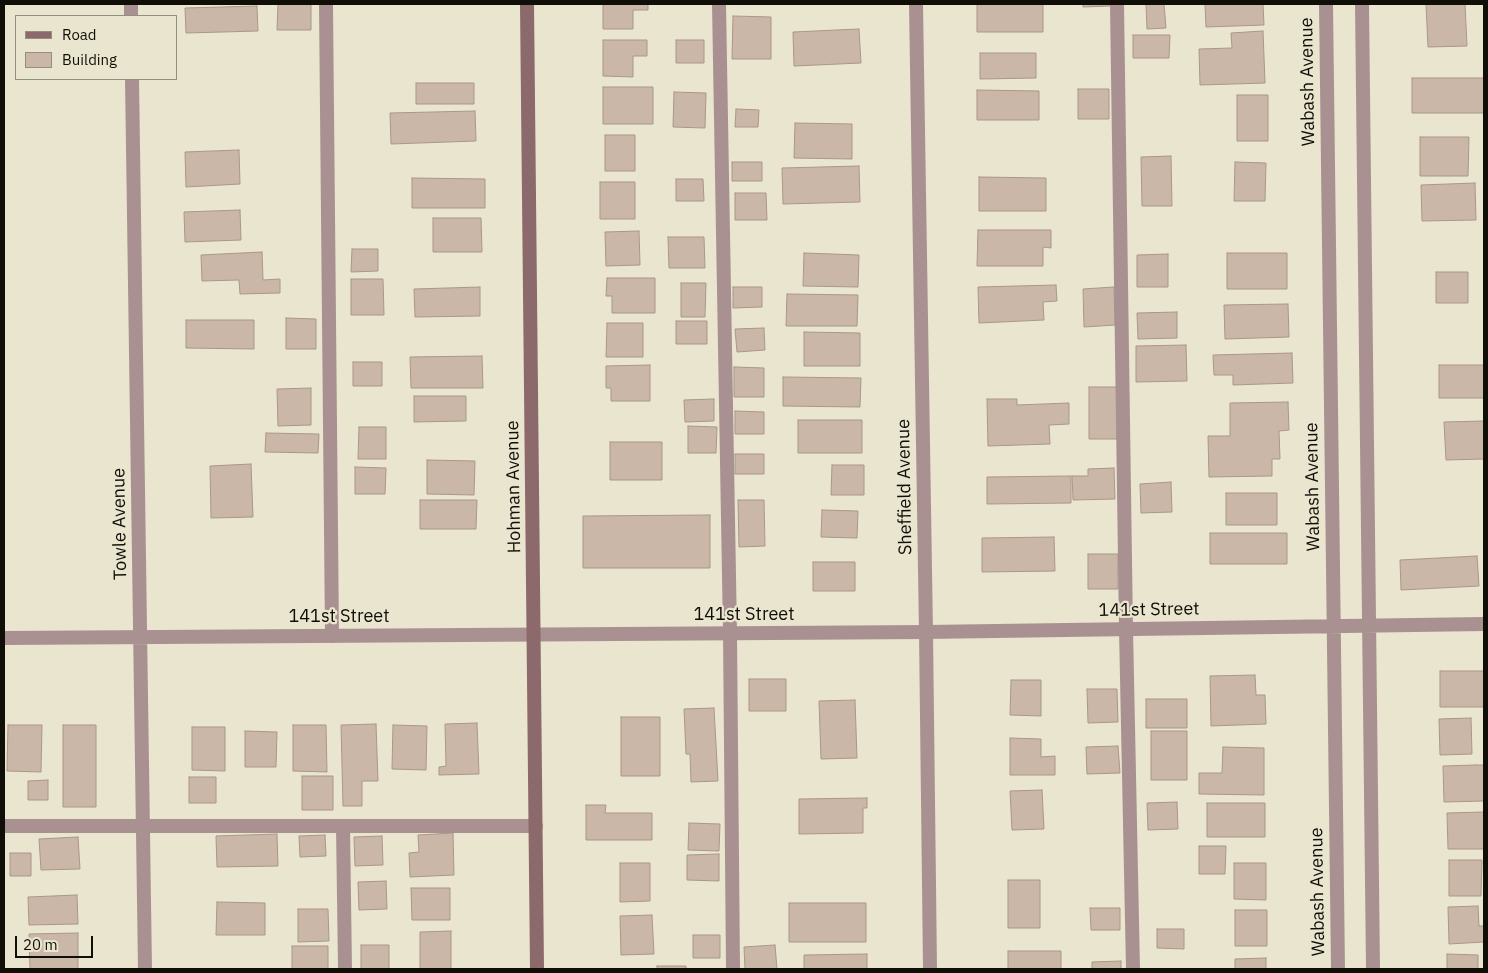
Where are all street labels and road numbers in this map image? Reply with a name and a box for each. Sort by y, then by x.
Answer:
street label: Wabash Avenue [1296,17,1320,147]
street label: Sheffield Avenue [893,419,917,555]
street label: Hohman Avenue [502,420,526,554]
street label: Wabash Avenue [1301,422,1325,552]
street label: Towle Avenue [108,468,132,580]
street label: 141st Street [1098,598,1200,622]
street label: 141st Street [694,604,794,626]
street label: 141st Street [289,606,389,628]
street label: Wabash Avenue [1306,827,1330,957]

